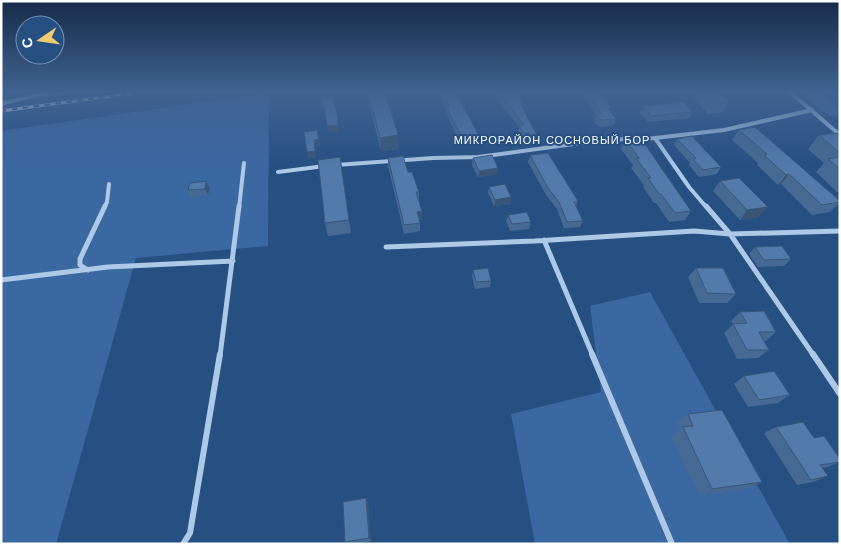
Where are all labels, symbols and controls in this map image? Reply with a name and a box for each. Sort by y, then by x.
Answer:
north arrow [15,15,65,65]
text: С [18,36,36,50]
district label: МИКРОРАЙОН СОСНОВЫЙ БОР [454,134,650,147]

